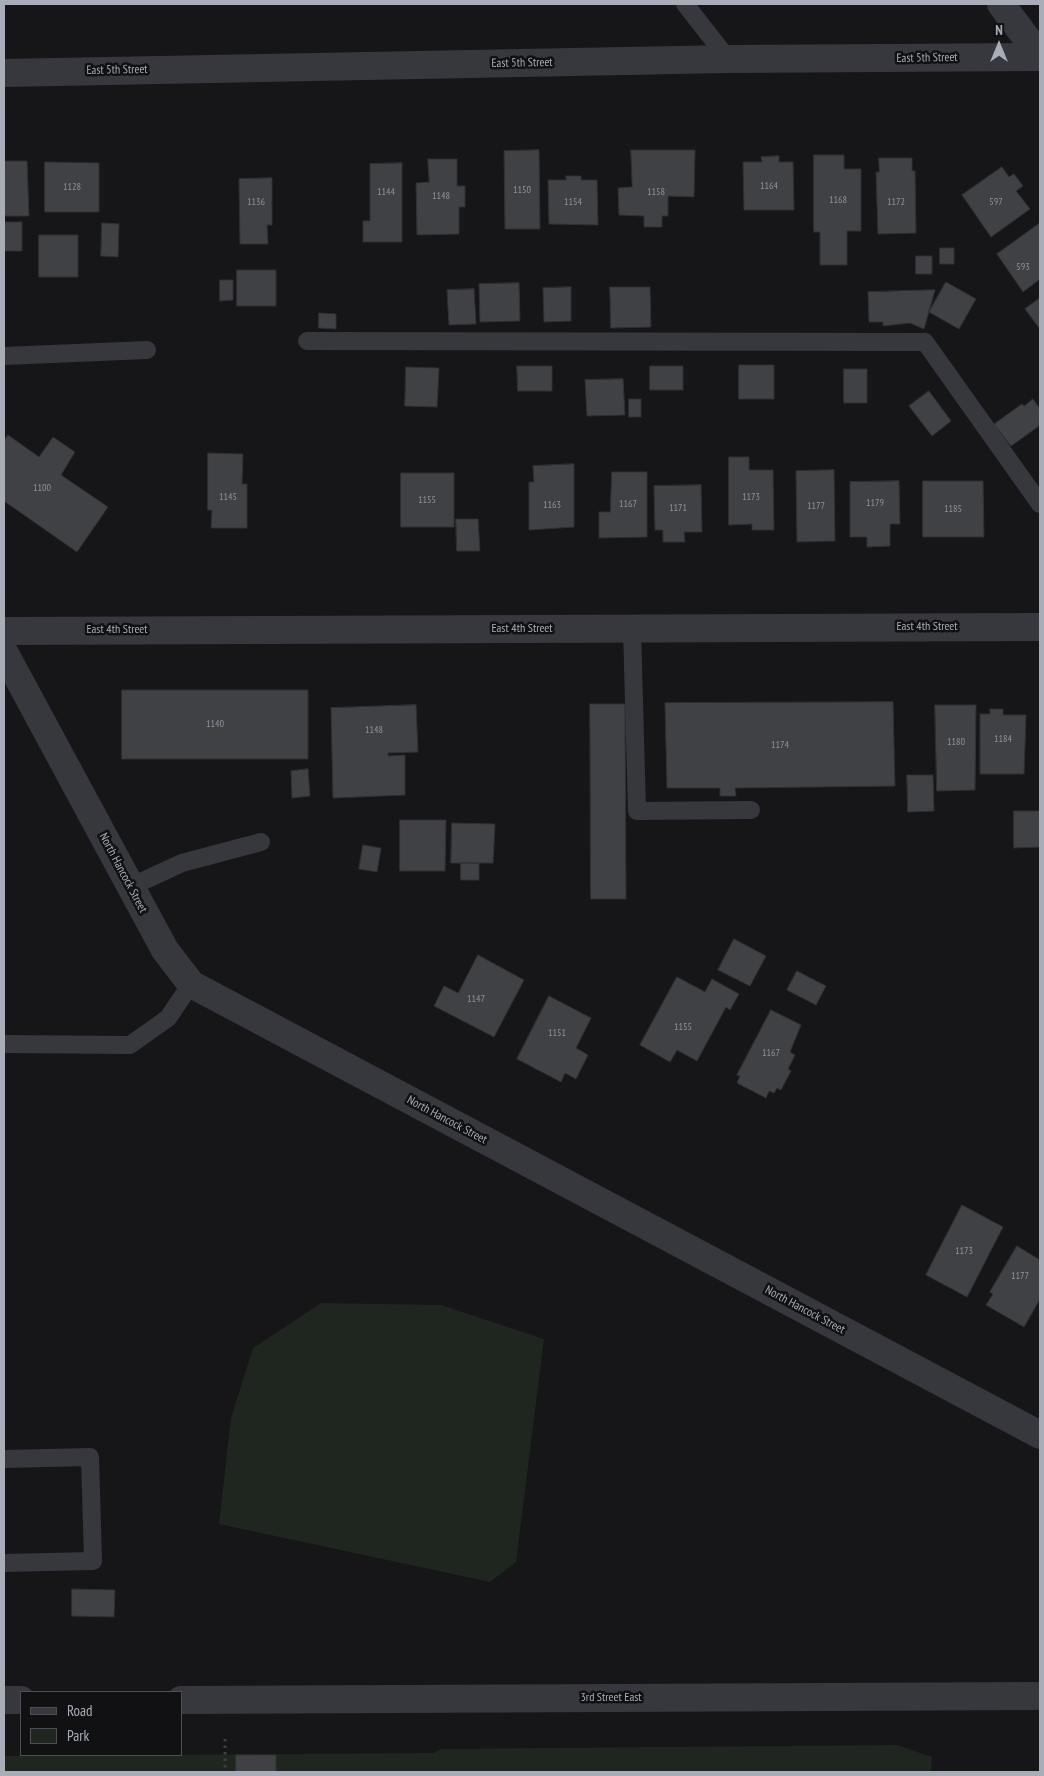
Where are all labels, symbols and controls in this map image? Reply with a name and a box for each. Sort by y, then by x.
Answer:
north arrow [974,20,1024,70]
text: N [995,21,1003,39]
street label: East 5th Street [896,50,958,66]
street label: East 5th Street [491,55,553,71]
street label: East 5th Street [86,62,148,78]
house number: 1164 [760,180,778,192]
house number: 1128 [63,181,81,193]
house number: 1150 [513,184,531,196]
house number: 1144 [377,186,395,198]
house number: 1158 [647,186,665,198]
house number: 1148 [432,190,450,202]
house number: 1168 [829,194,847,206]
house number: 1136 [247,196,265,208]
house number: 1154 [564,196,582,208]
house number: 1172 [887,196,905,208]
house number: 597 [989,196,1003,208]
house number: 593 [1016,261,1030,273]
house number: 1100 [33,482,51,494]
house number: 1145 [219,491,237,503]
house number: 1173 [742,491,760,503]
house number: 1155 [418,494,436,506]
house number: 1179 [866,497,884,509]
house number: 1167 [619,498,637,510]
house number: 1163 [543,499,561,511]
house number: 1177 [807,500,825,512]
house number: 1171 [669,502,687,514]
house number: 1185 [944,503,962,515]
street label: East 4th Street [896,620,958,634]
street label: East 4th Street [491,622,553,636]
street label: East 4th Street [86,623,148,637]
house number: 1140 [206,718,224,730]
house number: 1148 [365,724,383,736]
house number: 1184 [994,733,1012,745]
house number: 1180 [947,736,965,748]
house number: 1174 [771,739,789,751]
street label: North Hancock Street [96,831,150,915]
house number: 1147 [467,993,485,1005]
house number: 1155 [674,1021,692,1033]
house number: 1151 [548,1027,566,1039]
house number: 1167 [762,1047,780,1059]
street label: North Hancock Street [405,1093,489,1147]
house number: 1173 [955,1245,973,1257]
house number: 1177 [1011,1270,1029,1282]
street label: North Hancock Street [763,1283,847,1337]
legend [20,1691,182,1756]
street label: 3rd Street East [580,1691,642,1705]
text: Road [67,1701,93,1720]
text: Park [67,1726,89,1745]

